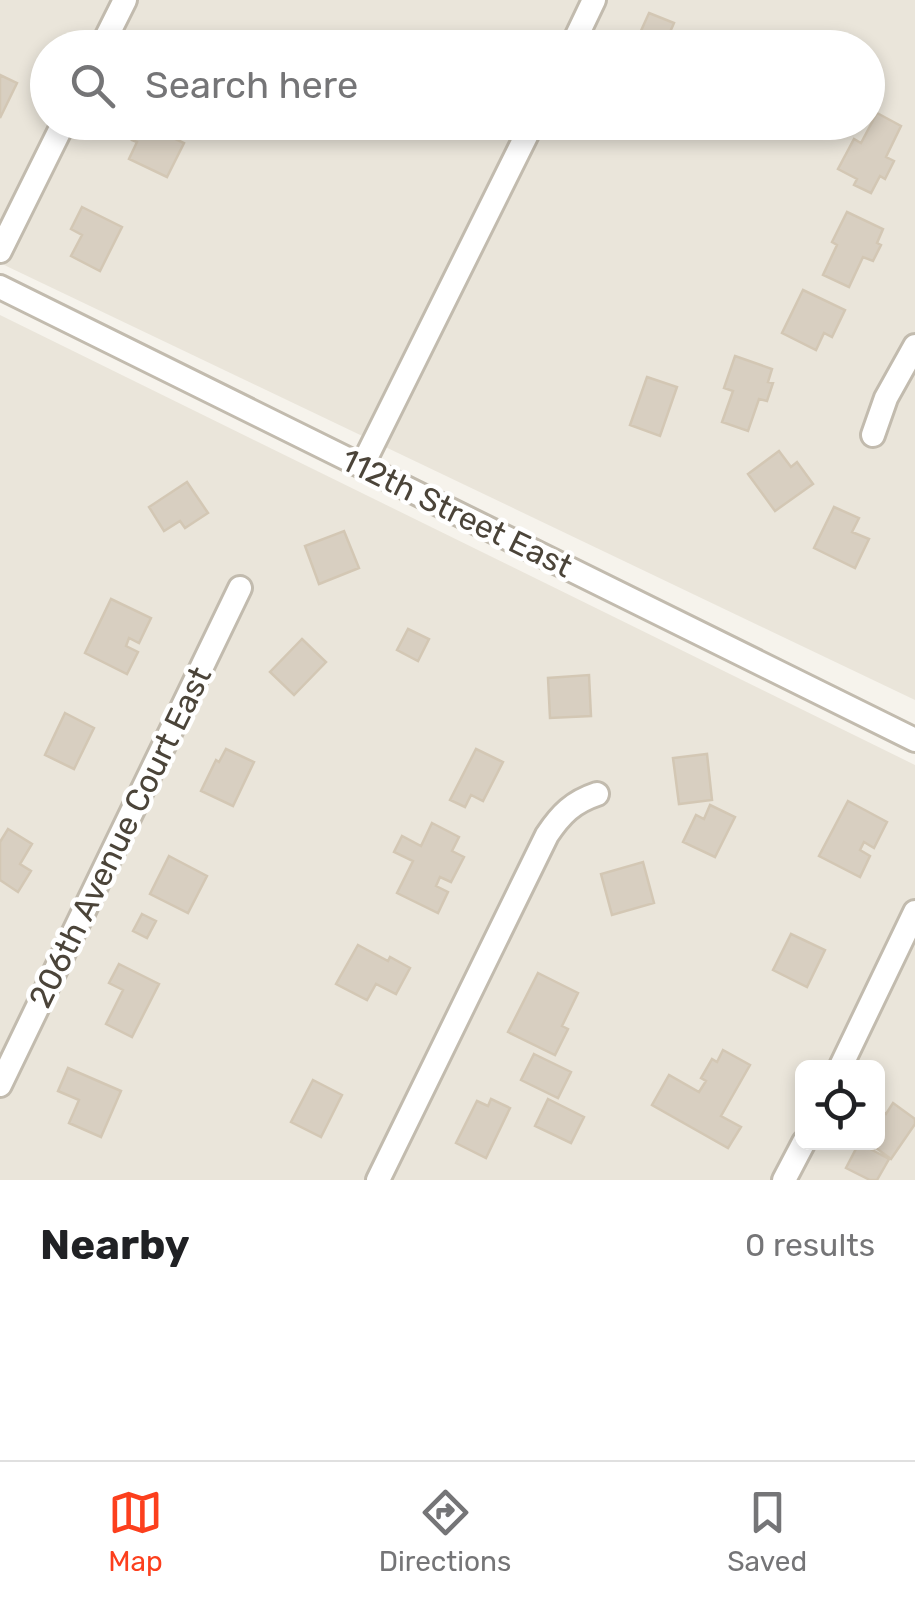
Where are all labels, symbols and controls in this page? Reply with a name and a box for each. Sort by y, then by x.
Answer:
search box [30,30,885,140]
icon: search [65,58,120,113]
text: Search here [145,62,358,108]
street label: 112th Street East [335,441,579,585]
street label: 206th Avenue Court East [21,660,219,1014]
map controls [795,1060,885,1150]
button: locate [795,1060,885,1150]
text: Nearby [40,1220,190,1270]
text: 0 results [745,1226,875,1264]
tab: Map [108,1485,163,1578]
tab: Directions [379,1485,511,1578]
tab: Saved [727,1485,807,1578]

